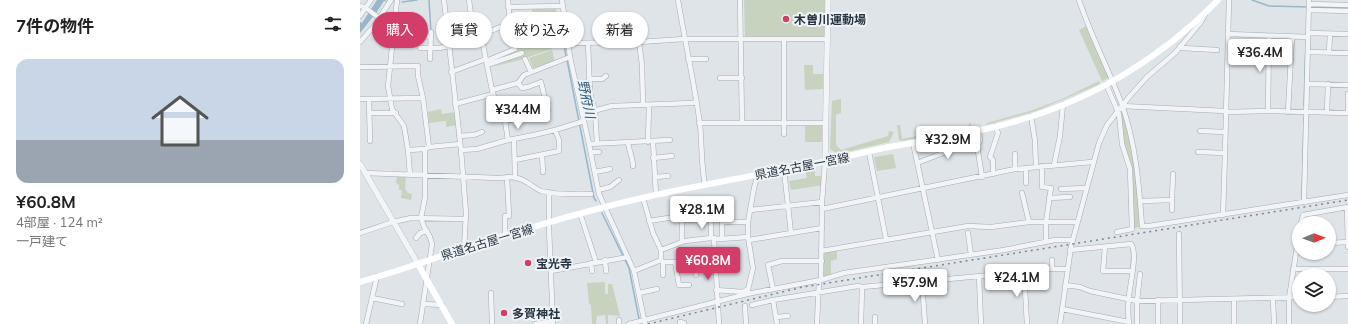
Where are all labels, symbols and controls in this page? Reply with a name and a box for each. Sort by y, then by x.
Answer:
chip: 購入 [372,12,428,48]
chip: 賃貸 [436,12,492,48]
chip: 絞り込み [500,12,584,48]
chip: 新着 [592,12,648,48]
place label: 木曽川運動場 [794,12,866,27]
icon: filters [322,13,344,35]
marker: 木曽川運動場 [781,14,791,24]
text: 7件の物件 [16,15,94,36]
pin: ¥36.4M [1227,39,1293,73]
text: ¥36.4M [1237,44,1283,60]
water label: 野府川 [575,78,599,122]
icon: home [144,85,216,157]
pin: ¥34.4M [485,96,551,130]
text: ¥34.4M [495,101,541,117]
pin: ¥32.9M [915,126,981,160]
text: ¥32.9M [925,131,971,147]
street label: 県道名古屋一宮線 [753,149,851,183]
text: ¥60.8M [16,191,76,212]
pin: ¥28.1M [669,196,735,230]
text: ¥28.1M [679,201,725,217]
text: 4部屋 · 124 m² [16,214,103,230]
north arrow [1292,216,1336,260]
map controls [1292,216,1336,312]
street label: 県道名古屋一宮線 [439,221,535,263]
text: 一戸建て [16,233,68,249]
pin: ¥60.8M [675,247,741,281]
text: ¥60.8M [685,252,731,268]
place label: 宝光寺 [536,256,572,271]
marker: 宝光寺 [523,258,533,268]
pin: ¥24.1M [984,264,1050,298]
button: layers [1292,268,1336,312]
pin: ¥57.9M [882,269,948,303]
text: ¥24.1M [994,269,1040,285]
text: ¥57.9M [892,274,938,290]
place label: 多賀神社 [512,306,560,321]
marker: 多賀神社 [499,308,509,318]

